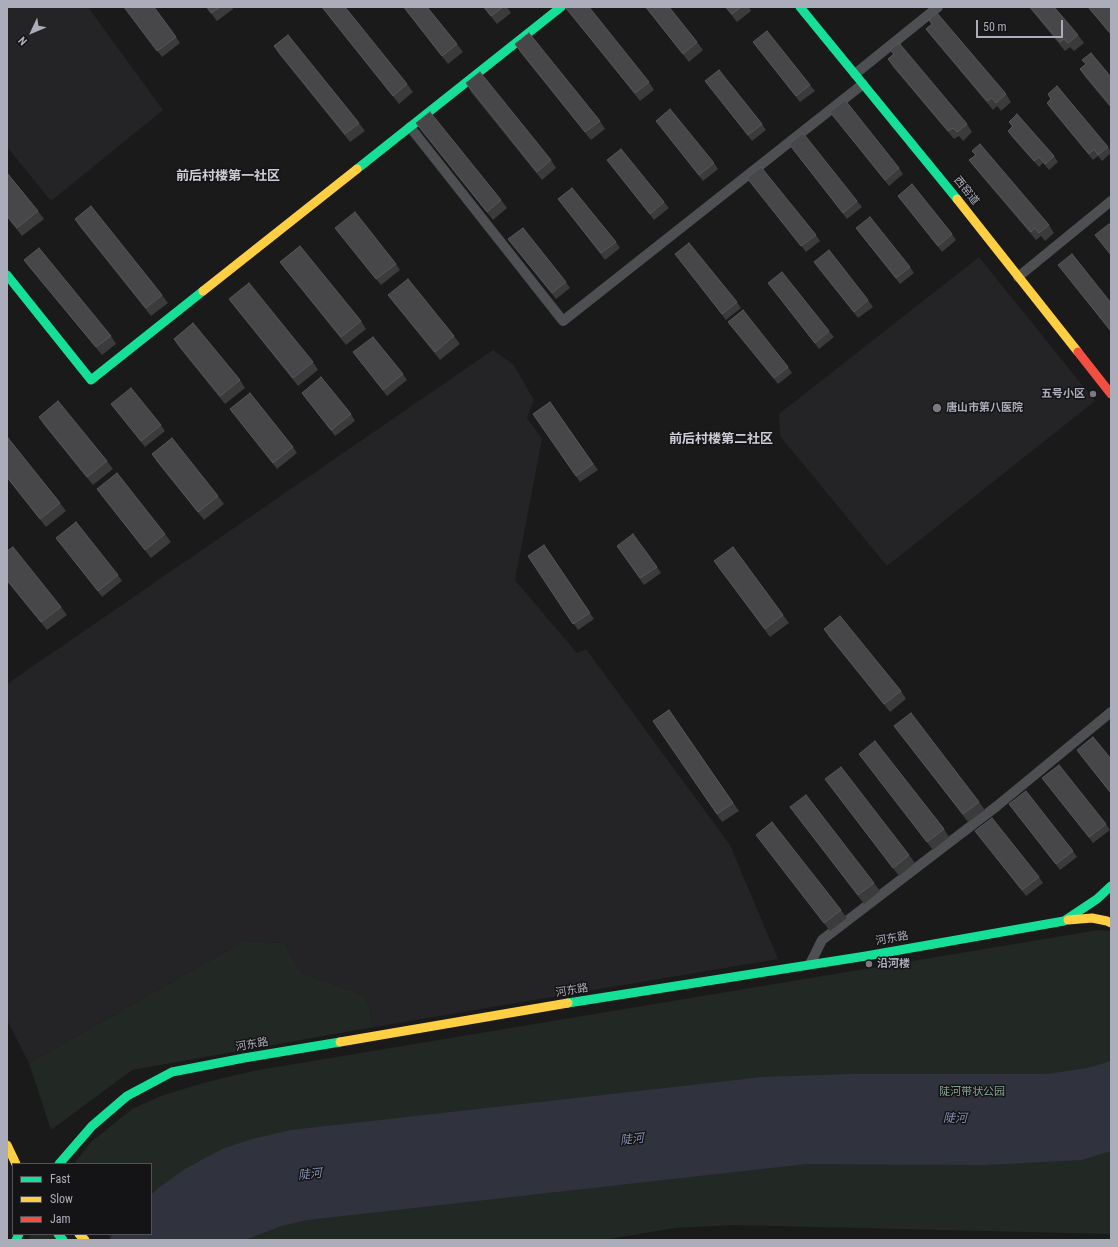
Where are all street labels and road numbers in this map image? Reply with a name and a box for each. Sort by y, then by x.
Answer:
street label: 西窑道 [950,174,982,208]
street label: 河东路 [875,930,909,948]
street label: 河东路 [555,982,589,1000]
street label: 河东路 [235,1036,269,1054]

